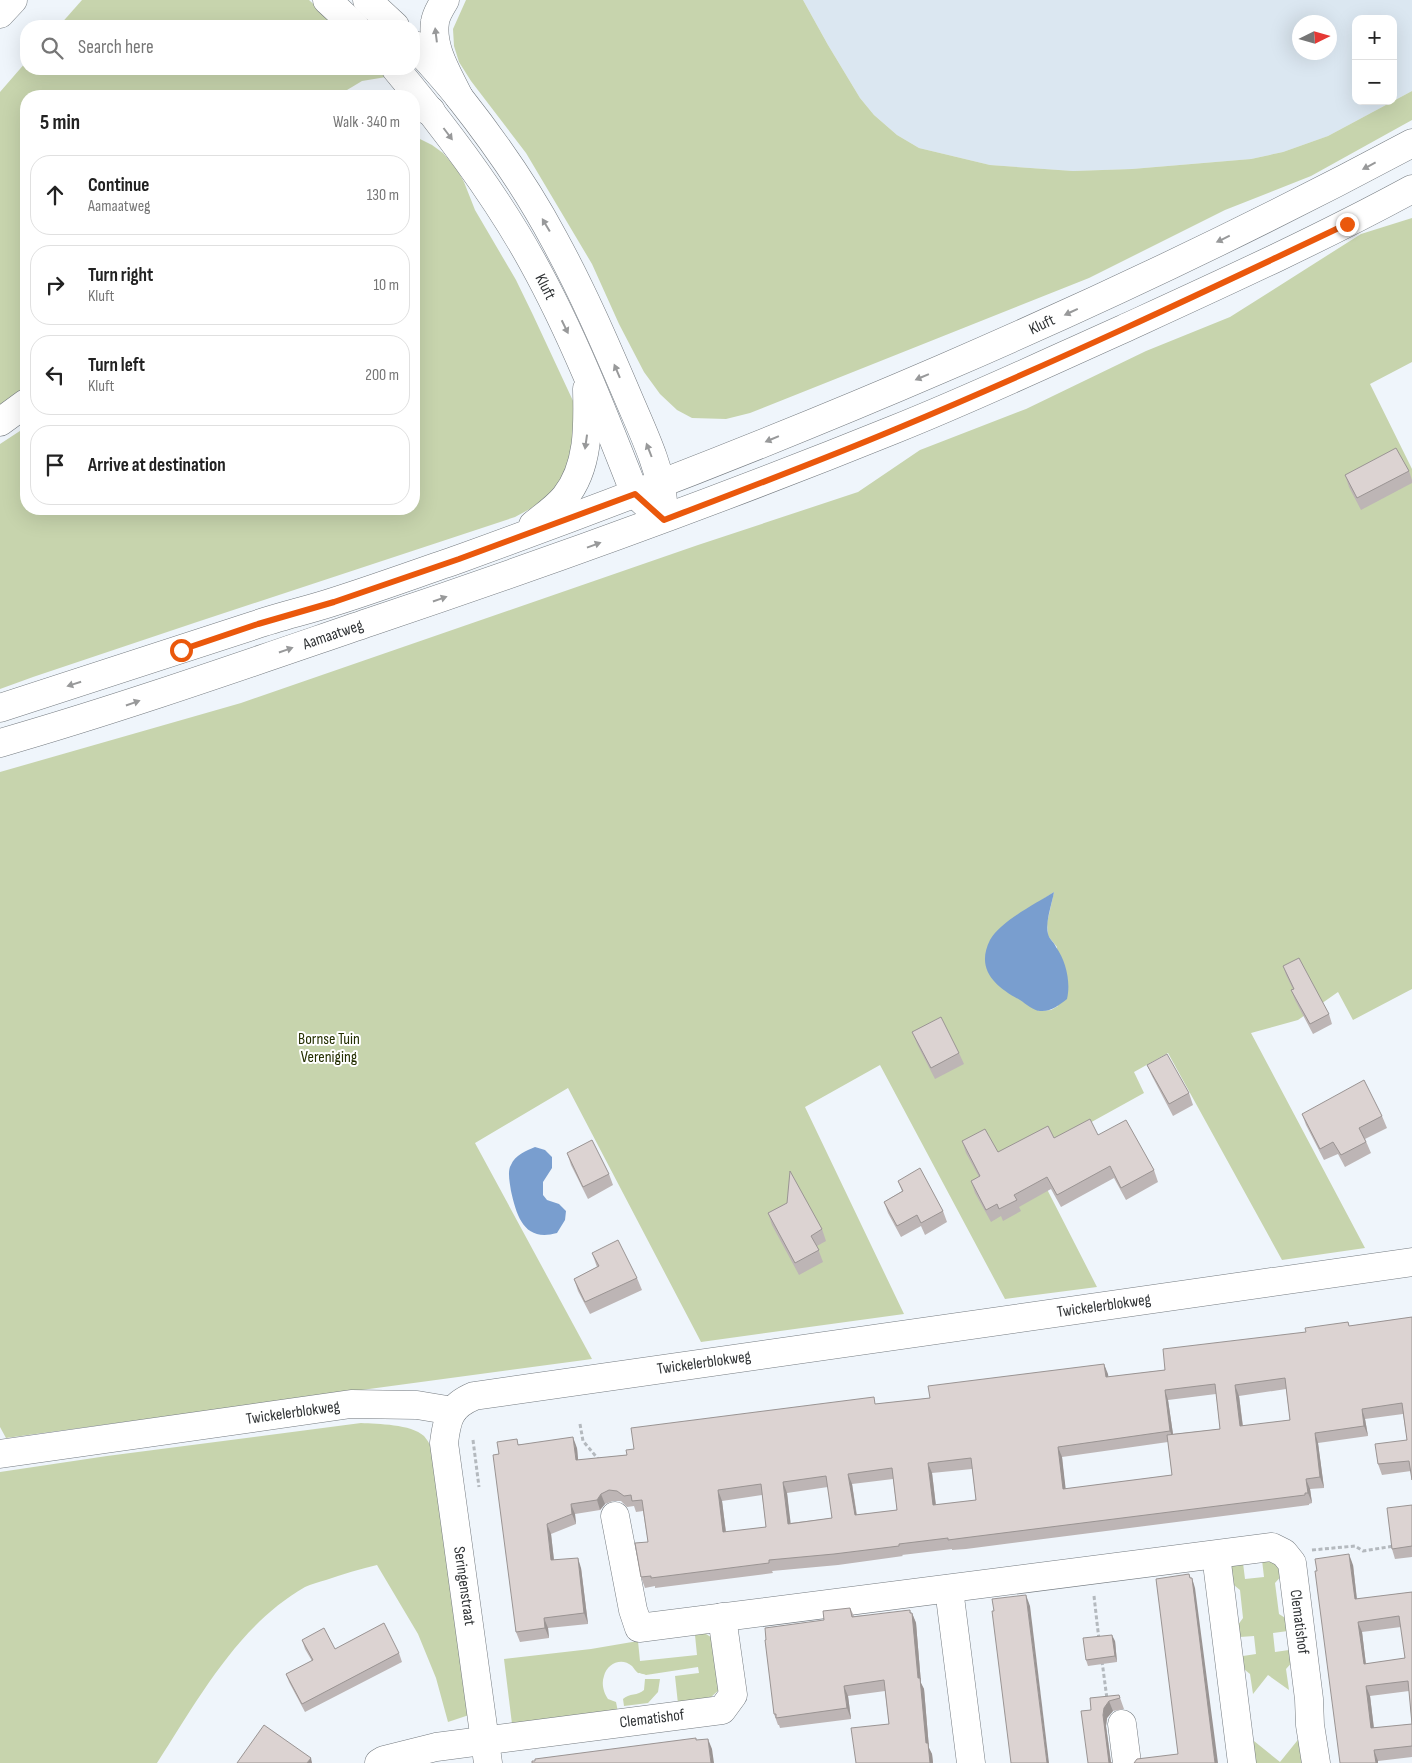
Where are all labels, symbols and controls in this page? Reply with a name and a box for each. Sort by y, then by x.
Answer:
north arrow [1292,15,1337,60]
map controls [1352,15,1397,105]
button: + [1352,15,1397,60]
search box [20,20,420,75]
one-way arrow [432,27,440,43]
icon: search [38,34,66,62]
text: Search here [78,36,154,59]
button: − [1352,60,1397,105]
text: 5 min [40,110,80,135]
text: Walk · 340 m [333,113,400,132]
one-way arrow [443,127,454,140]
one-way arrow [1362,162,1376,170]
text: Continue [88,174,149,197]
icon: ahead [41,181,69,209]
text: 130 m [367,186,399,205]
text: Aamaatweg [88,197,150,216]
route end [1336,213,1359,236]
one-way arrow [541,218,550,231]
one-way arrow [1216,234,1231,243]
text: Turn right [88,264,153,287]
icon: right [41,271,69,299]
street label: Kluft [531,271,560,303]
text: 10 m [373,276,399,295]
text: Kluft [88,287,114,306]
one-way arrow [1064,308,1078,316]
street label: Kluft [1026,311,1058,339]
one-way arrow [561,320,569,334]
text: Turn left [88,354,145,377]
icon: left [41,361,69,389]
one-way arrow [612,364,620,378]
text: 200 m [365,366,399,385]
one-way arrow [915,373,929,381]
text: Kluft [88,377,114,396]
one-way arrow [581,434,589,450]
one-way arrow [764,435,779,443]
one-way arrow [645,442,653,457]
icon: arrive [41,451,69,479]
text: Arrive at destination [88,454,226,477]
one-way arrow [587,541,602,549]
one-way arrow [433,594,448,602]
street label: Aamaatweg [299,616,366,654]
route start [170,639,193,662]
one-way arrow [279,646,294,654]
one-way arrow [67,681,82,689]
one-way arrow [125,699,140,706]
park label: Bornse Tuin Vereniging [298,1030,360,1067]
street label: Twickelerblokweg [1056,1290,1152,1322]
street label: Twickelerblokweg [656,1347,752,1379]
street label: Twickelerblokweg [245,1397,341,1429]
street label: Seringenstraat [449,1545,479,1627]
street label: Clematishof [1286,1588,1312,1656]
street label: Clematishof [618,1706,686,1732]

